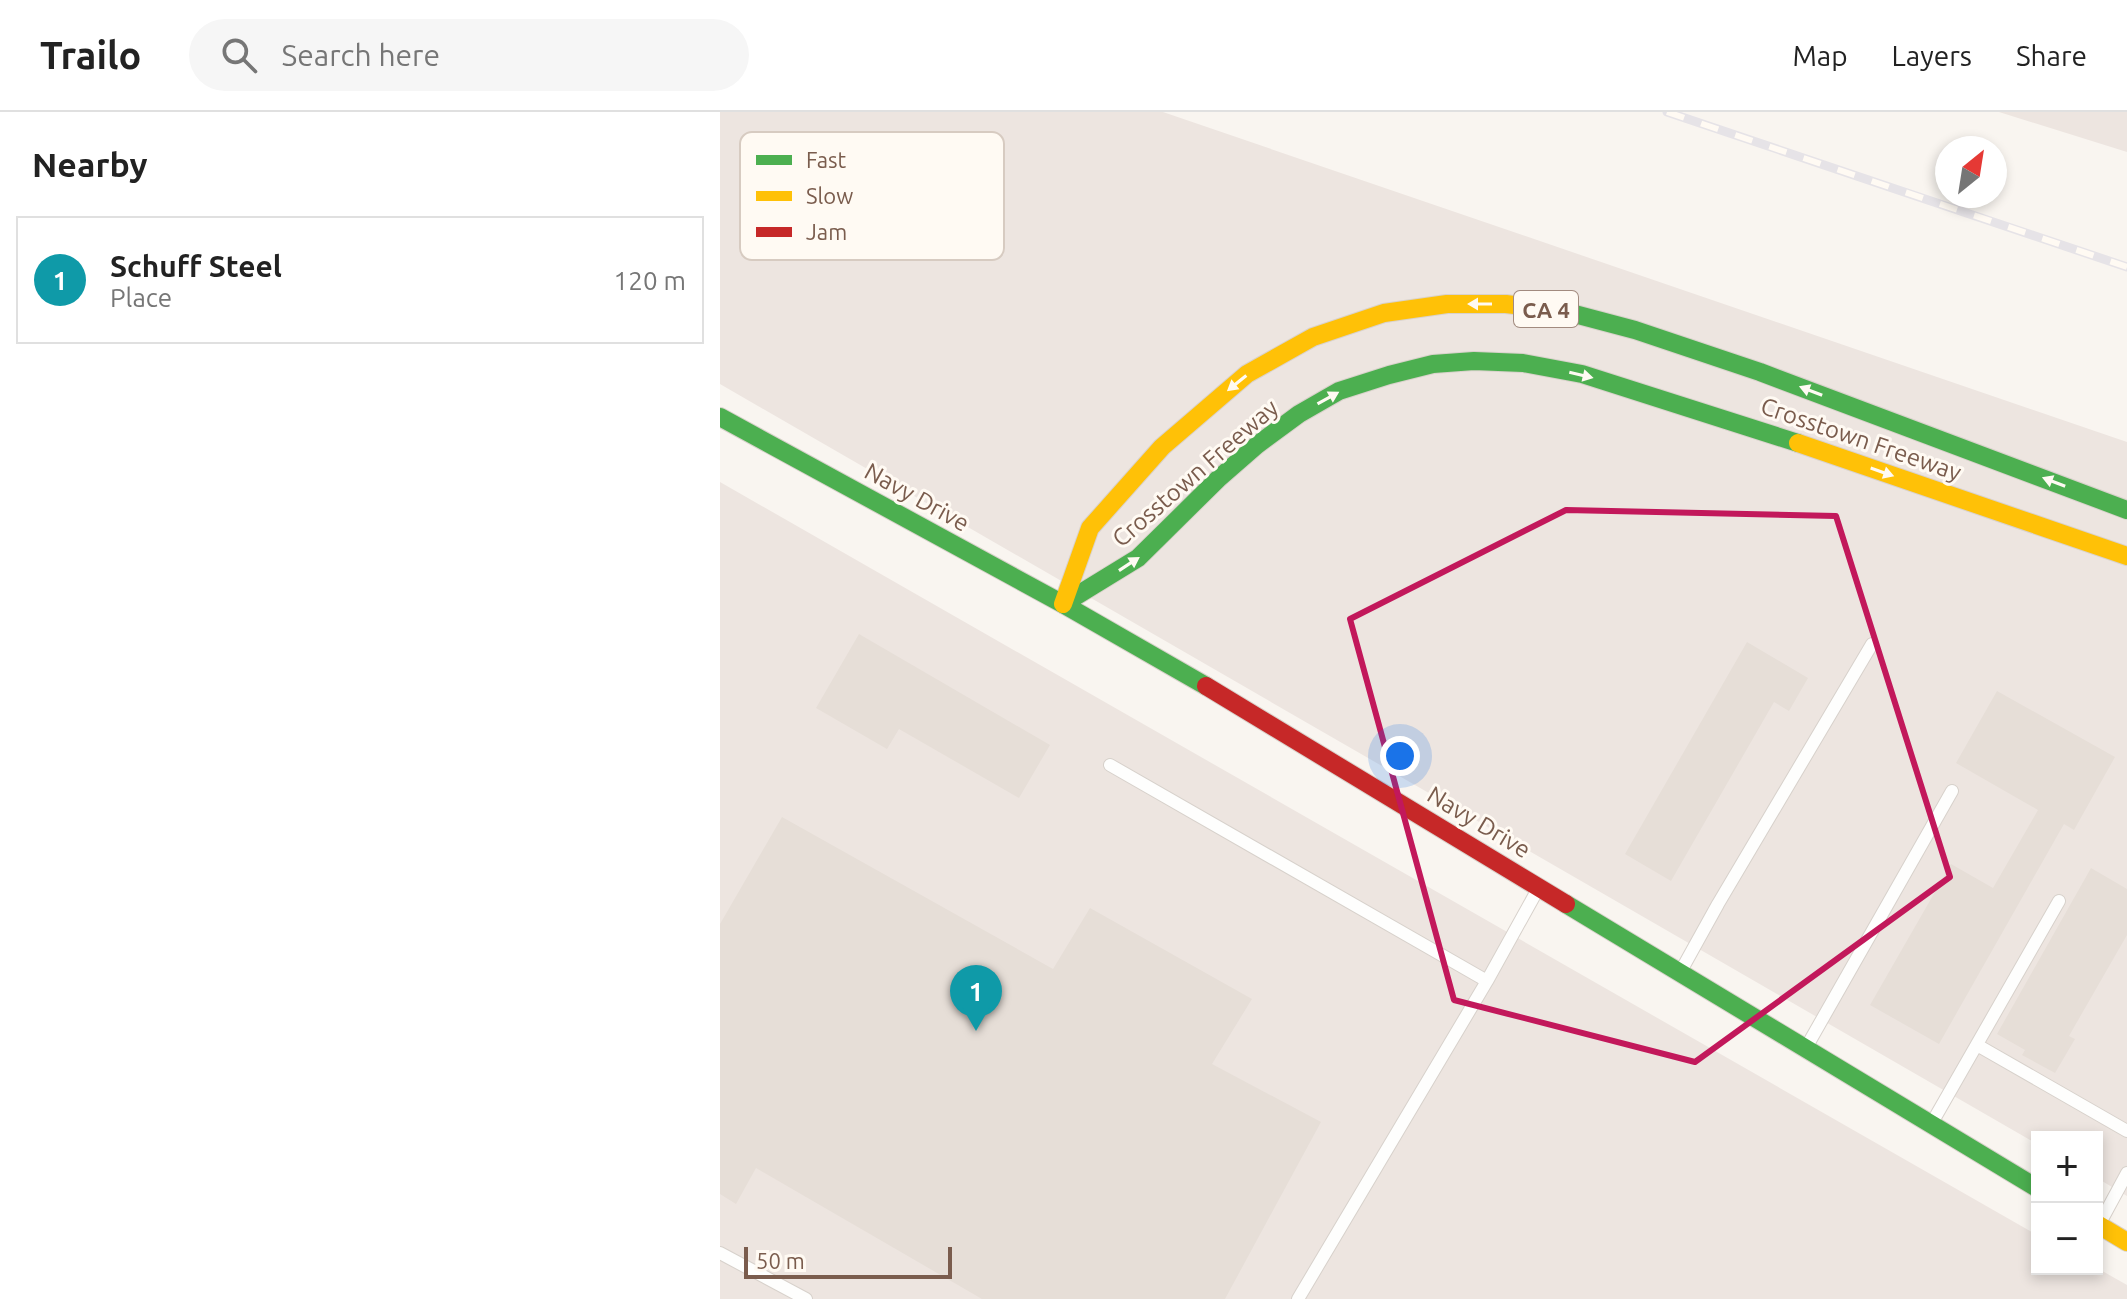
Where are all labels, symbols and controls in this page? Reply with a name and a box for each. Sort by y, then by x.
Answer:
search box [189,19,749,91]
icon: search [217,33,261,77]
text: Trailo [40,34,141,76]
text: Search here [281,38,440,72]
text: Map [1792,40,1848,71]
text: Layers [1892,40,1972,71]
text: Share [2016,40,2087,71]
legend [740,132,1004,260]
north arrow [1935,136,2007,208]
text: Nearby [32,145,147,183]
text: Fast [806,147,847,172]
text: Slow [806,183,853,208]
text: Jam [806,219,847,244]
text: Schuff Steel [110,249,282,283]
text: 1 [53,266,67,295]
text: 120 m [614,266,686,295]
text: Place [110,283,172,312]
road number: CA 4 [1514,291,1578,327]
one-way arrow [1467,298,1492,310]
one-way arrow [1569,369,1594,381]
one-way arrow [1227,374,1247,390]
one-way arrow [1798,384,1822,397]
one-way arrow [1317,391,1339,405]
street label: Crosstown Freeway [1757,392,1965,486]
street label: Crosstown Freeway [1107,394,1283,552]
street label: Navy Drive [860,457,974,537]
one-way arrow [1870,466,1894,478]
one-way arrow [2042,475,2066,488]
one-way arrow [1119,556,1140,571]
your location [1380,736,1420,776]
street label: Navy Drive [1423,781,1535,863]
pin: 1 [950,965,1002,1031]
map controls [2031,1131,2103,1275]
button: + [2031,1131,2103,1203]
button: − [2031,1203,2103,1275]
scale bar [744,1243,952,1279]
text: 50 m [756,1248,805,1273]

